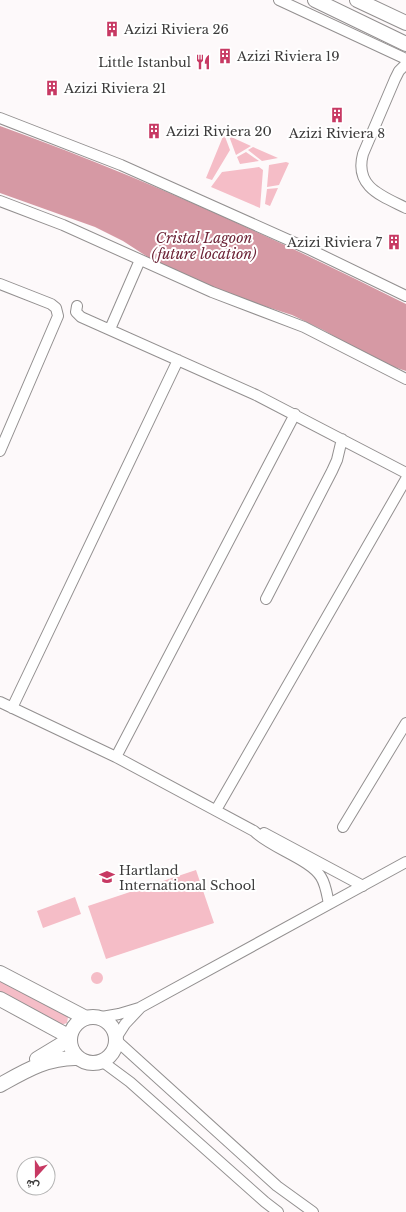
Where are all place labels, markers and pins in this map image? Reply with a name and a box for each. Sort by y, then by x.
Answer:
building icon: Azizi Riviera 26 [103,20,121,38]
place label: Azizi Riviera 26 [123,21,229,38]
building icon: Azizi Riviera 19 [216,47,234,65]
place label: Azizi Riviera 19 [236,48,340,65]
restaurant icon: Little Istanbul [194,53,212,71]
place label: Little Istanbul [98,54,191,71]
building icon: Azizi Riviera 21 [43,79,61,97]
place label: Azizi Riviera 21 [63,80,166,97]
building icon: Azizi Riviera 8 [328,106,346,124]
building icon: Azizi Riviera 20 [145,122,163,140]
place label: Azizi Riviera 20 [165,123,272,140]
place label: Azizi Riviera 8 [288,125,385,142]
building icon: Azizi Riviera 7 [385,233,403,251]
place label: Azizi Riviera 7 [286,234,382,251]
place label: Hartland International School [119,862,256,894]
school or university icon: Hartland International School [98,868,116,886]

